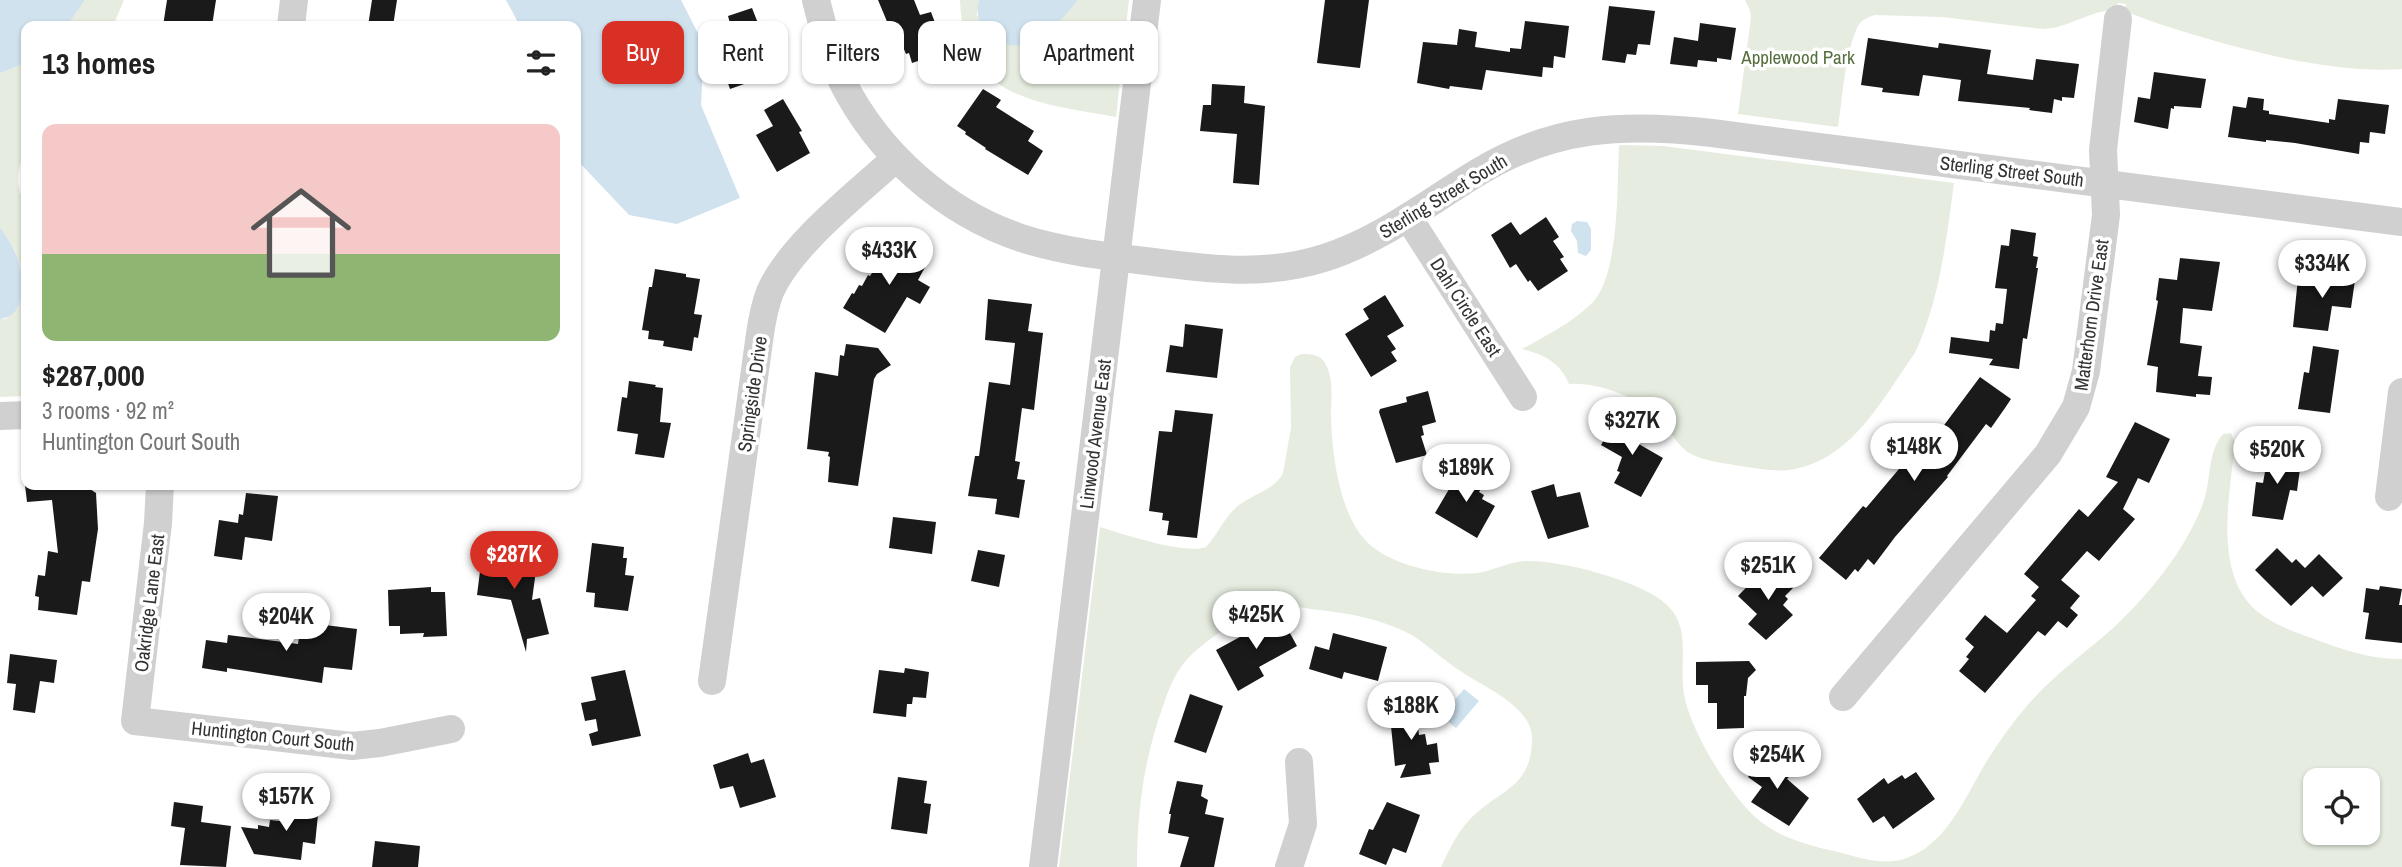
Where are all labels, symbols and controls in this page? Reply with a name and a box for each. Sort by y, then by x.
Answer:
chip: Buy [602,21,684,84]
chip: Rent [698,21,788,84]
chip: Filters [802,21,904,84]
chip: New [918,21,1006,84]
chip: Apartment [1020,21,1158,84]
text: 13 homes [42,43,156,83]
icon: filters [522,44,560,82]
park label: Applewood Park [1740,44,1855,70]
street label: Sterling Street South [1374,148,1512,244]
street label: Sterling Street South [1939,149,2085,193]
icon: home [238,170,364,296]
pin: $433K [840,228,938,287]
text: $433K [861,234,917,265]
street label: Matterhorn Drive East [2068,237,2115,392]
pin: $334K [2273,240,2371,300]
text: $334K [2294,247,2350,278]
street label: Dahl Circle East [1424,253,1508,362]
street label: Springside Drive [731,334,773,454]
text: $287,000 [42,355,145,395]
street label: Linwood Avenue East [1073,357,1117,510]
text: 3 rooms · 92 m² [42,395,174,426]
pin: $327K [1583,398,1681,457]
text: $327K [1604,404,1660,435]
pin: $148K [1865,424,1963,483]
text: Huntington Court South [42,426,240,457]
pin: $520K [2228,426,2326,486]
text: $148K [1886,430,1942,461]
text: $520K [2249,433,2305,464]
pin: $189K [1417,444,1515,504]
text: $189K [1438,451,1494,482]
street label: Oakridge Lane East [128,532,170,673]
pin: $287K [465,532,563,591]
text: $287K [486,538,542,569]
pin: $251K [1719,542,1817,602]
text: $251K [1740,549,1796,580]
pin: $425K [1207,592,1305,651]
pin: $204K [237,594,335,653]
text: $425K [1228,598,1284,629]
text: $204K [258,600,314,631]
pin: $188K [1362,682,1460,742]
text: $188K [1383,689,1439,720]
street label: Huntington Court South [190,715,356,757]
pin: $254K [1728,732,1826,791]
text: $254K [1749,738,1805,769]
map controls [2303,768,2380,845]
button: locate [2303,768,2380,845]
pin: $157K [237,774,335,833]
text: $157K [258,780,314,811]

